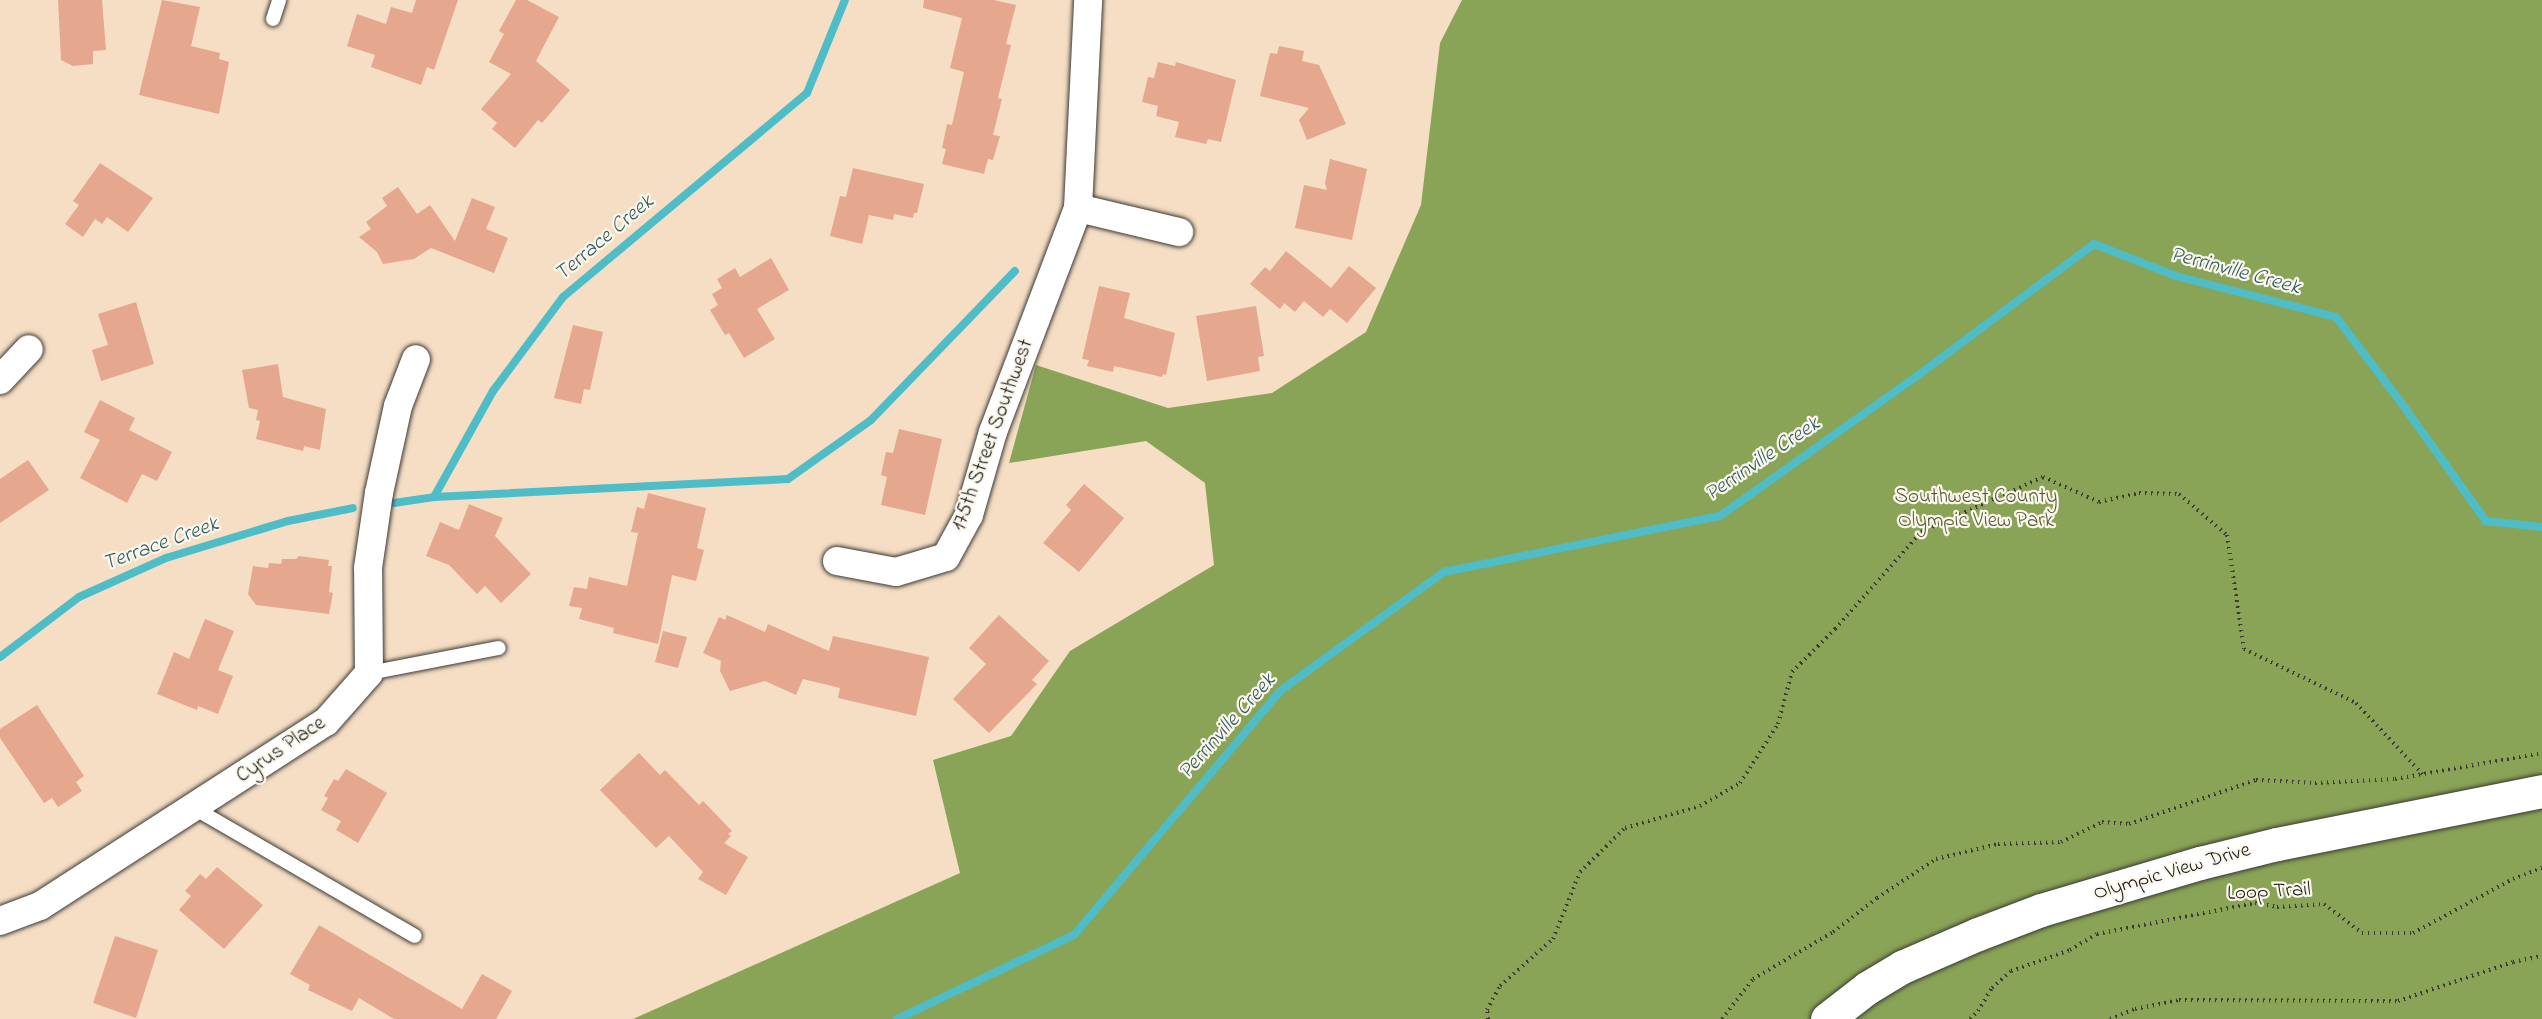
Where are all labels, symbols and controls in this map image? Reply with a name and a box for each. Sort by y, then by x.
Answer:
water label: Terrace Creek [550,190,660,288]
water label: Perrinville Creek [2167,242,2303,302]
street label: 175th Street Southwest [947,336,1039,534]
water label: Perrinville Creek [1700,412,1826,508]
park label: Southwest County Olympic View Park [1894,484,2058,534]
water label: Terrace Creek [99,512,223,578]
water label: Perrinville Creek [1174,669,1282,785]
street label: Cyrus Place [232,711,330,789]
street label: Olympic View Drive [2091,838,2253,906]
street label: Loop Trail [2227,877,2311,907]

